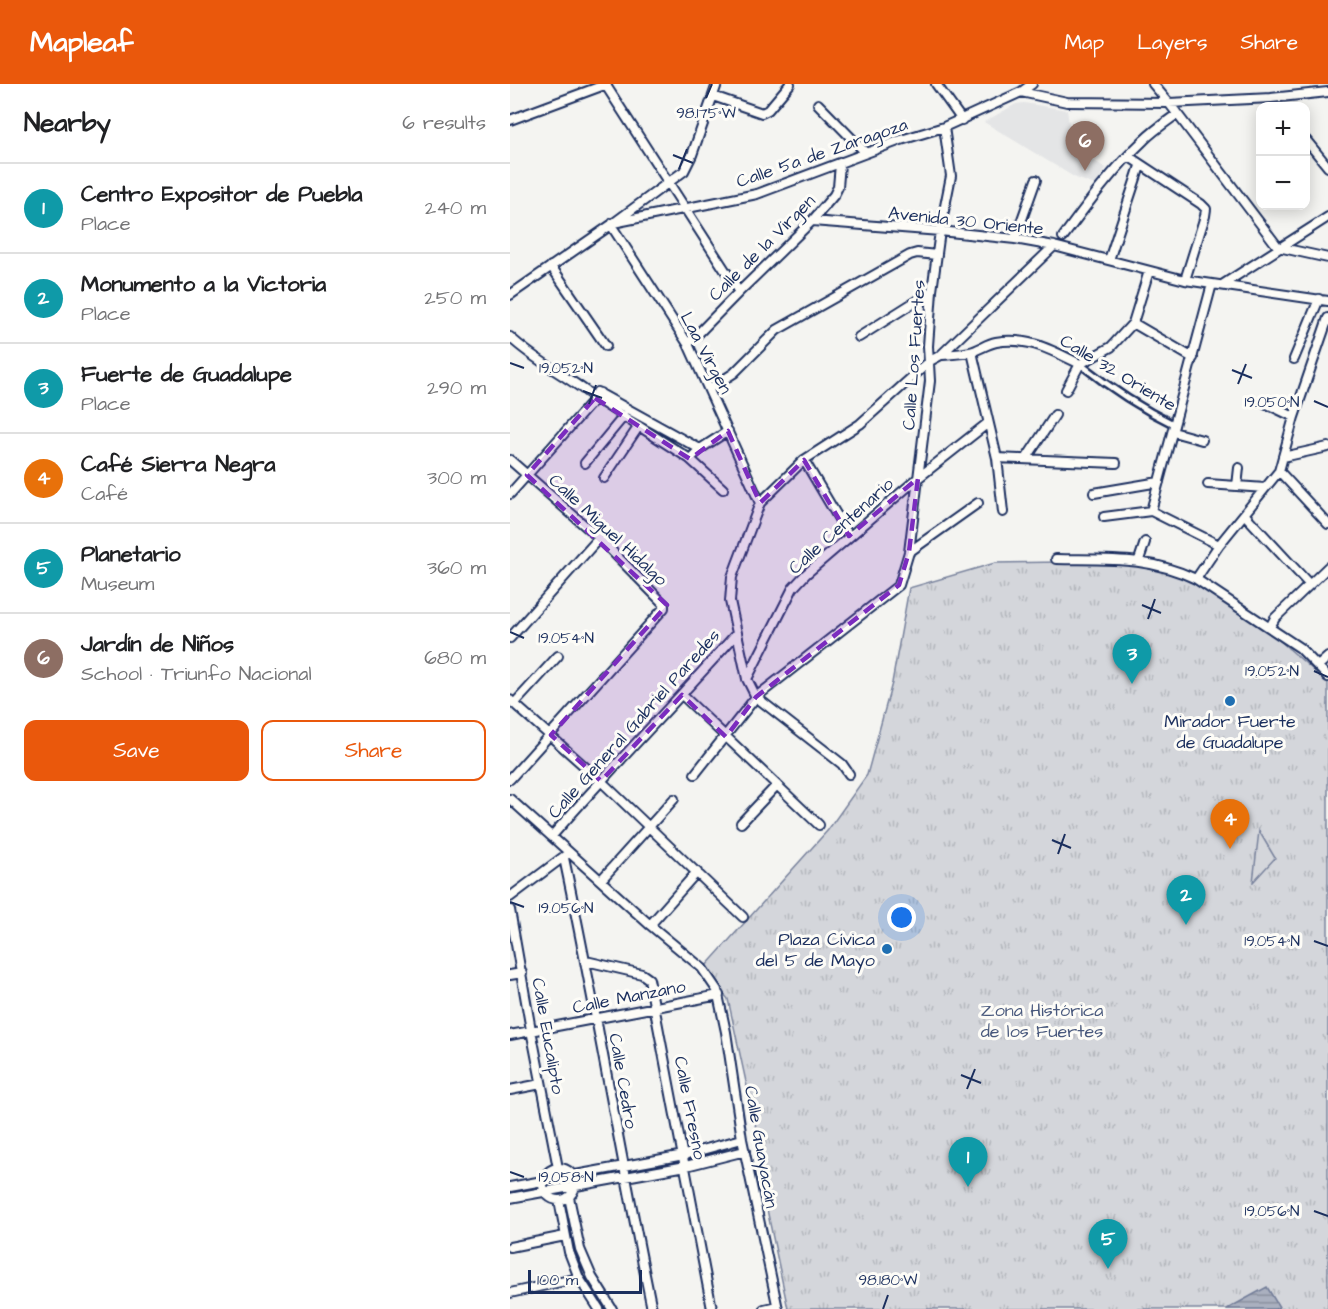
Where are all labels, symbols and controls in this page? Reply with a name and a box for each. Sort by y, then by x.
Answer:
text: Mapleaf [30,23,133,62]
text: Map [1064,28,1104,57]
text: Layers [1137,28,1207,57]
text: Share [1240,28,1298,57]
map controls [1256,102,1310,210]
button: + [1256,102,1310,156]
text: 98.175°W [676,103,736,124]
text: Nearby [24,105,111,141]
text: 6 results [402,109,486,137]
street label: Calle 5a de Zaragoza [733,112,911,195]
pin: 6 [1066,122,1104,171]
button: − [1256,156,1310,210]
text: Centro Expositor de Puebla [81,179,362,210]
street label: Calle de la Virgen [703,189,822,308]
text: 1 [42,194,45,222]
text: 240 m [425,194,486,222]
street label: Avenida 30 Oriente [887,200,1045,242]
text: Place [81,210,131,238]
text: Monumento a la Victoria [81,269,326,300]
street label: Calle Los Fuertes [896,279,932,431]
text: 2 [38,284,49,312]
text: 250 m [424,284,486,312]
text: Place [81,300,131,328]
street label: Laa Virgen [673,307,738,399]
street label: Calle 32 Oriente [1055,328,1181,418]
text: 19.052°N [539,358,593,379]
text: Fuerte de Guadalupe [81,359,292,390]
text: 3 [38,374,49,402]
text: 290 m [427,374,486,402]
text: Place [81,390,131,418]
text: 19.050°N [1245,392,1299,413]
text: Café Sierra Negra [81,449,276,480]
text: 4 [37,464,50,492]
text: 300 m [427,464,486,492]
street label: Calle Miguel Hidalgo [542,468,673,593]
street label: Calle Centenario [783,472,899,580]
text: Café [81,480,128,508]
text: Planetario [81,539,181,570]
text: 5 [36,554,51,582]
text: 360 m [427,554,486,582]
text: Museum [81,570,154,598]
street label: Calle General Gabriel Paredes [542,624,726,824]
text: 19.054°N [538,628,594,649]
text: Jardín de Niños [81,629,234,660]
pin: 3 [1112,634,1152,684]
text: 6 [37,644,50,672]
text: 680 m [424,644,486,672]
text: School · Triunfo Nacional [81,660,312,688]
text: 19.052°N [1245,661,1299,682]
marker: Mirador Fuerte de Guadalupe [1223,694,1237,708]
place label: Mirador Fuerte de Guadalupe [1164,709,1296,755]
button: Save [24,720,249,781]
button: Share [261,720,486,781]
pin: 4 [1210,800,1250,849]
pin: 2 [1166,876,1206,925]
text: 19.056°N [539,898,593,919]
your location [887,903,916,932]
place label: Plaza Cívica del 5 de Mayo [756,927,875,974]
text: 19.054°N [1244,931,1300,952]
marker: Plaza Cívica del 5 de Mayo [880,942,894,956]
street label: Calle Manzano [570,974,688,1020]
street label: Calle Eucalipto [525,976,571,1096]
park label: Zona Histórica de los Fuertes [981,998,1103,1044]
street label: Calle Cedro [602,1031,644,1131]
street label: Calle Fresno [668,1054,712,1162]
street label: Calle Guayacán [737,1084,784,1210]
pin: 1 [948,1138,988,1187]
text: 19.058°N [538,1167,594,1188]
text: 19.056°N [1245,1201,1299,1222]
pin: 5 [1088,1220,1128,1269]
scale bar [528,1267,642,1294]
text: 100 m [537,1269,578,1291]
text: 98.180°W [859,1270,917,1291]

